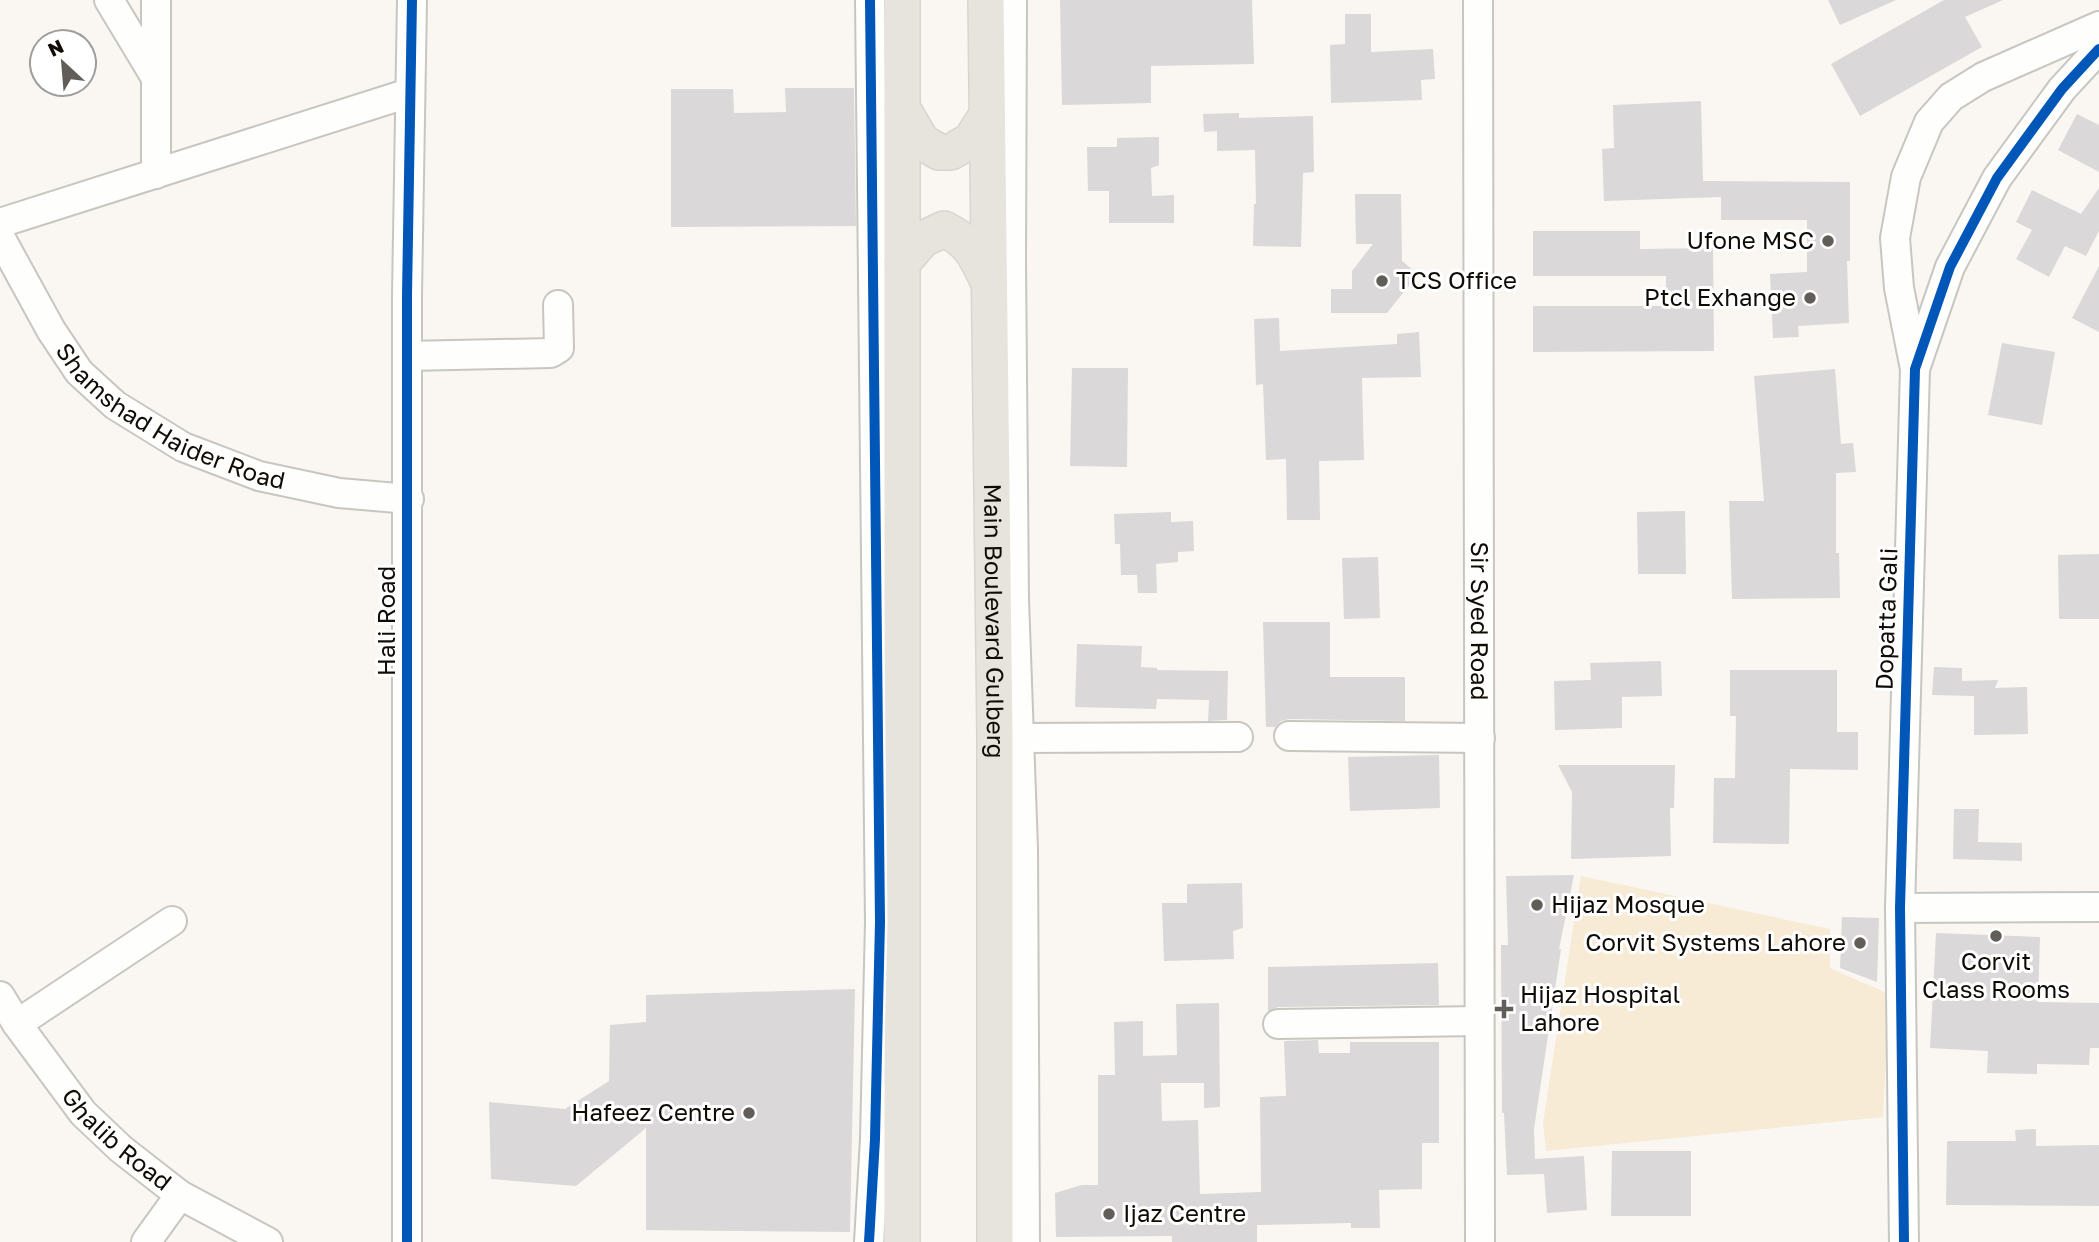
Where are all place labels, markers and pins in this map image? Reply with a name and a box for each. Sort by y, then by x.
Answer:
place label: Ufone MSC [1687,225,1814,254]
marker: Ufone MSC [1820,233,1836,249]
place label: TCS Office [1396,265,1517,294]
marker: TCS Office [1374,273,1390,289]
place label: Ptcl Exhange [1644,282,1796,311]
marker: Ptcl Exhange [1802,290,1818,306]
place label: Hijaz Mosque [1551,889,1705,918]
marker: Hijaz Mosque [1529,897,1545,913]
place label: Corvit Systems Lahore [1585,927,1846,956]
marker: Corvit Class Rooms [1988,928,2004,944]
marker: Corvit Systems Lahore [1852,935,1868,951]
place label: Corvit Class Rooms [1922,946,2070,1003]
place label: Hijaz Hospital Lahore [1520,979,1680,1036]
marker: Hijaz Hospital Lahore [1494,999,1514,1019]
place label: Hafeez Centre [571,1097,735,1126]
marker: Hafeez Centre [741,1105,757,1121]
place label: Ijaz Centre [1123,1198,1246,1227]
marker: Ijaz Centre [1101,1206,1117,1222]

